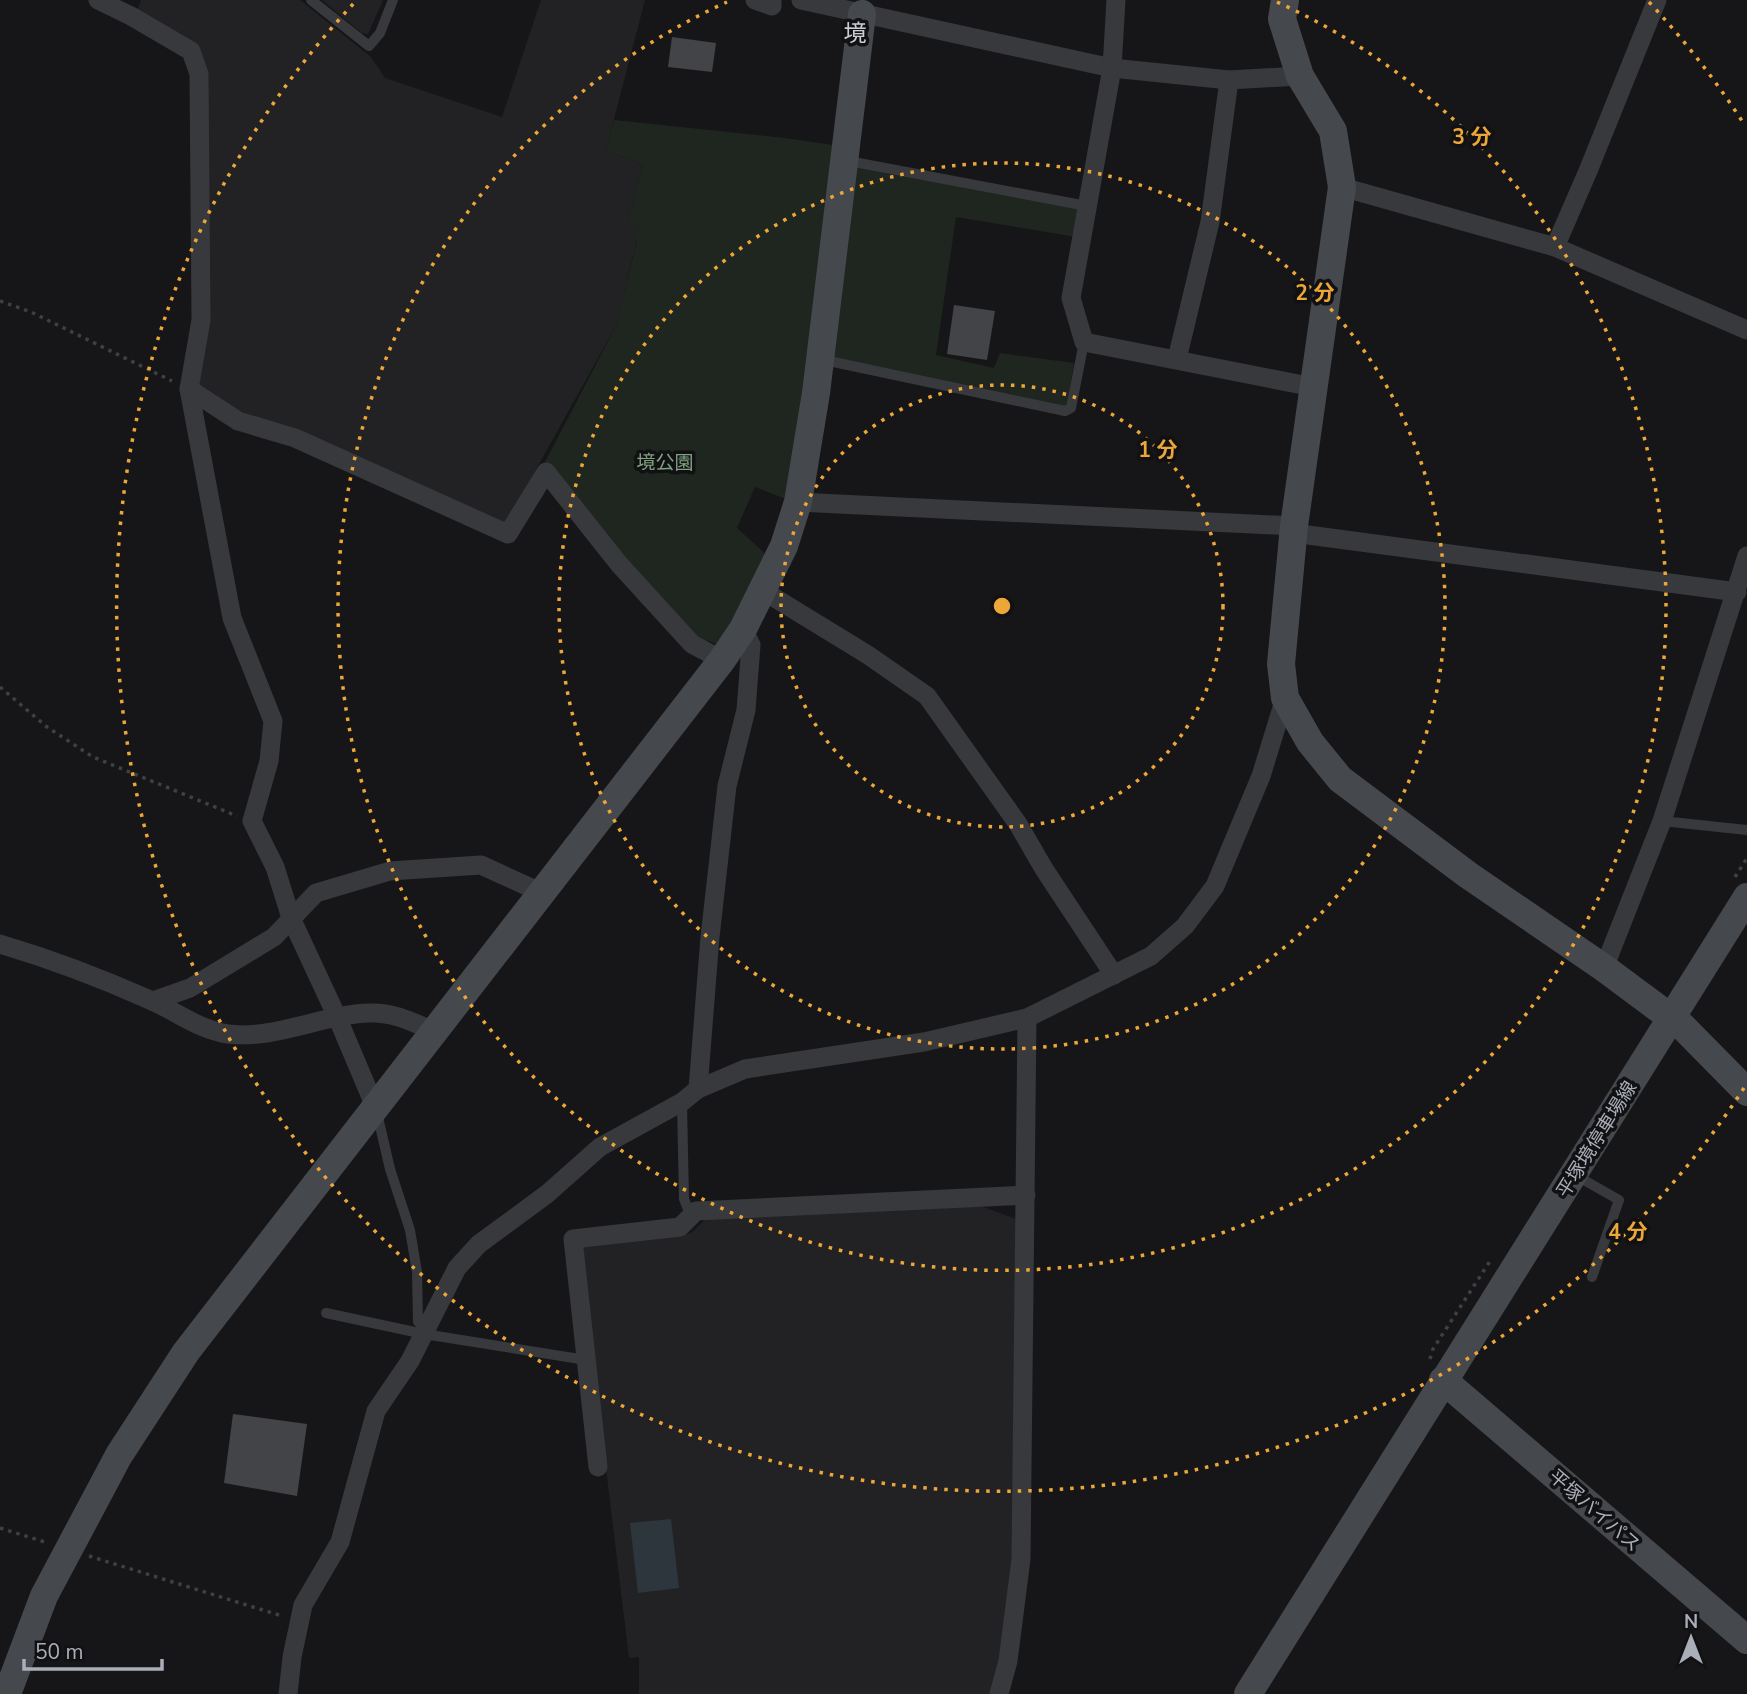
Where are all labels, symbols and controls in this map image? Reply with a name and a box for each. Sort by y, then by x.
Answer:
district label: 境 [844,18,867,49]
text: 3 分 [1452,123,1492,151]
text: 2 分 [1295,279,1335,307]
text: 1 分 [1138,436,1178,464]
park label: 境公園 [636,450,694,476]
centre of rings [990,594,1014,618]
street label: 平塚境停車場線 [1551,1076,1643,1203]
text: 4 分 [1608,1218,1648,1246]
street label: 平塚バイパス [1543,1464,1646,1558]
north arrow [1656,1603,1726,1673]
text: N [1684,1609,1698,1635]
scale bar [24,1628,163,1672]
text: 50 m [35,1638,84,1666]

